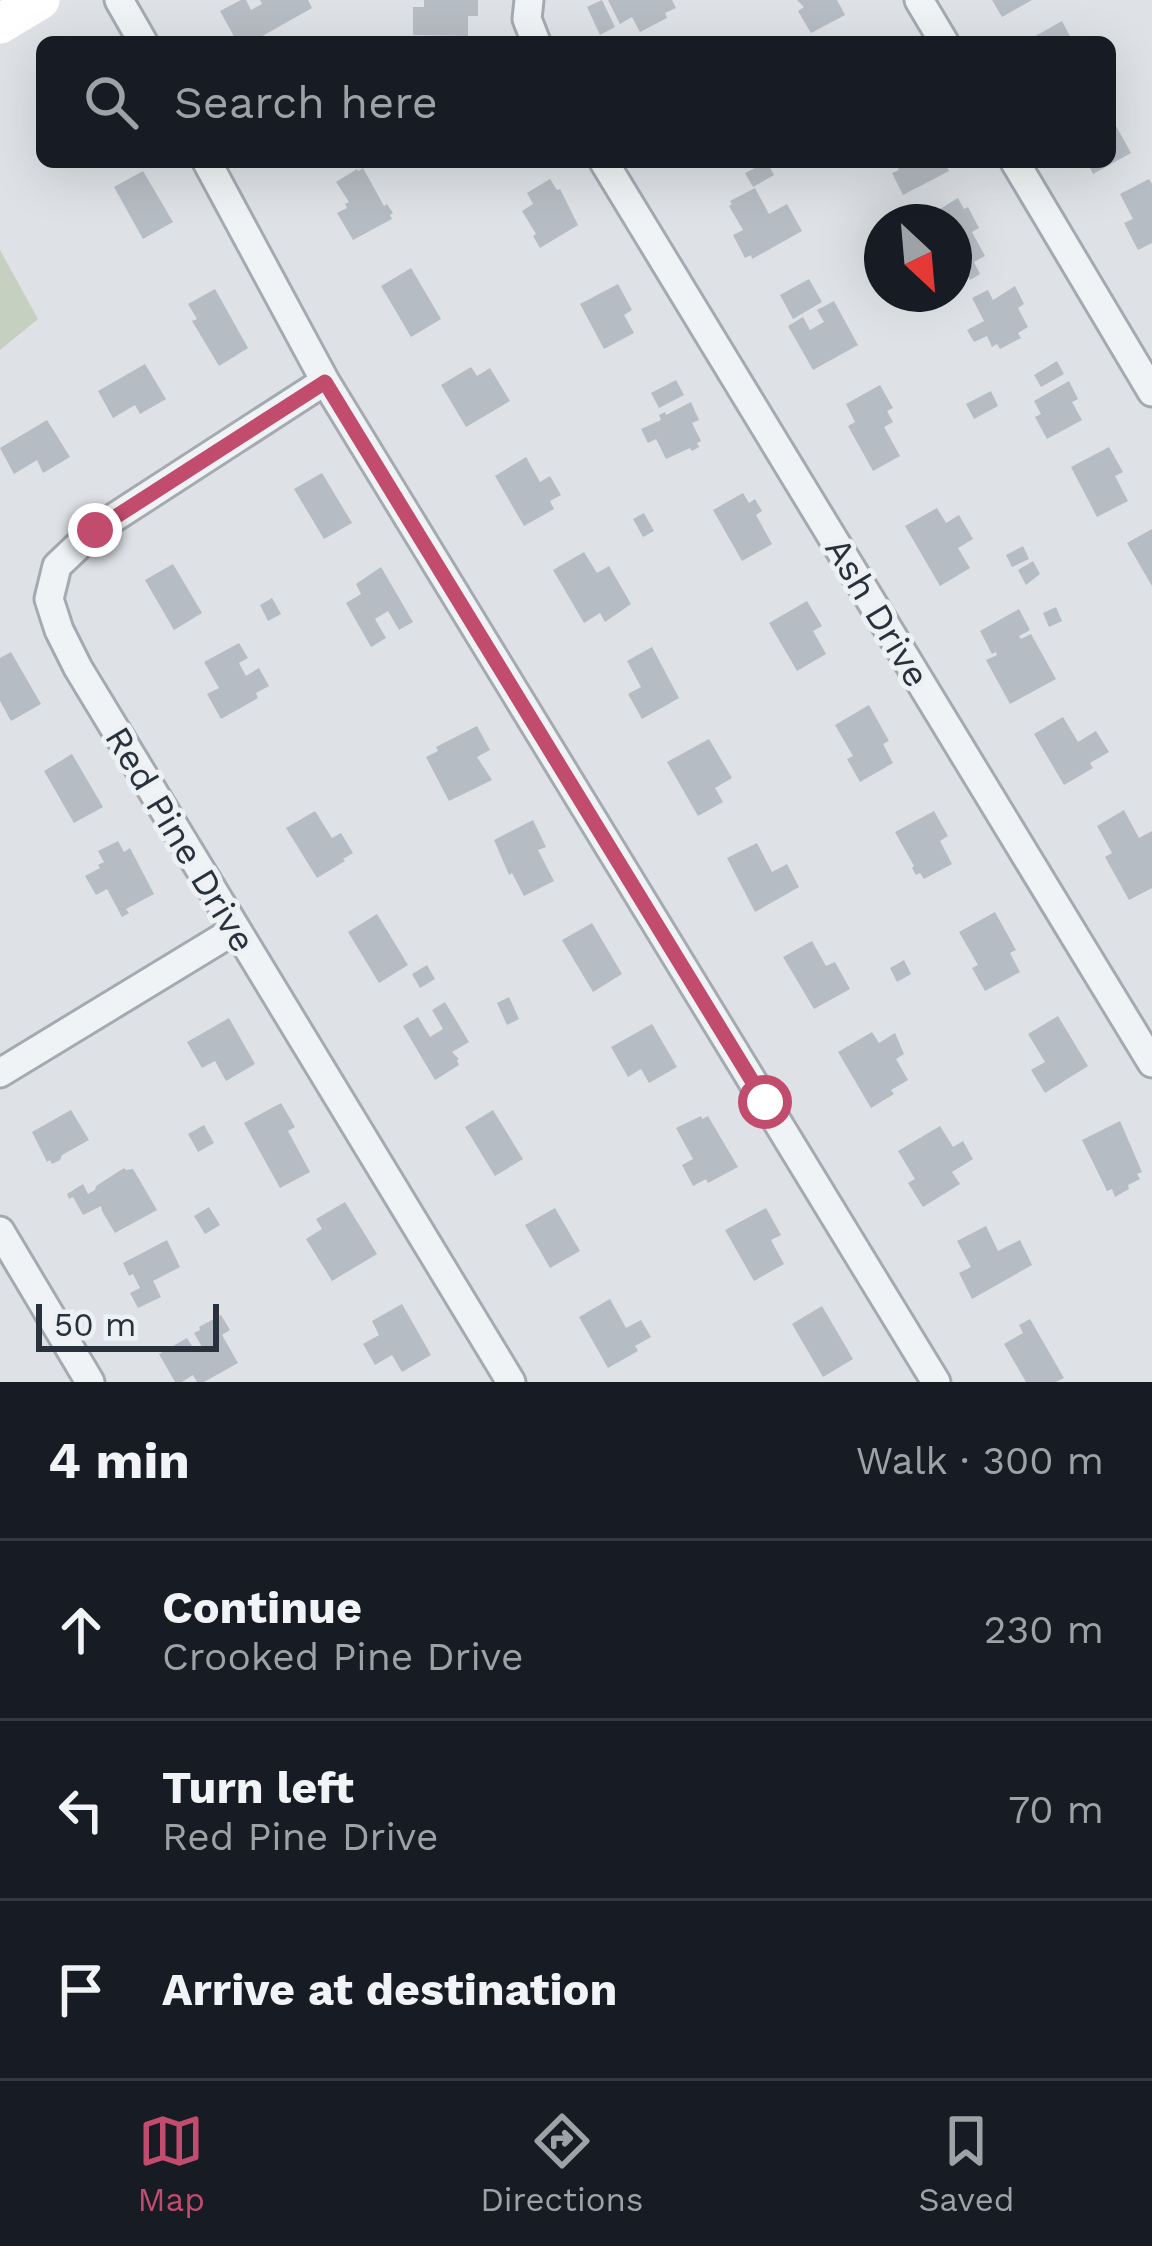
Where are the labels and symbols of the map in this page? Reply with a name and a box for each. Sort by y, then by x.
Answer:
north arrow [864,204,972,312]
route end [68,503,122,557]
street label: Ash Drive [816,530,938,695]
street label: Red Pine Drive [96,719,264,960]
route start [738,1075,792,1129]
scale bar [36,1298,219,1351]

